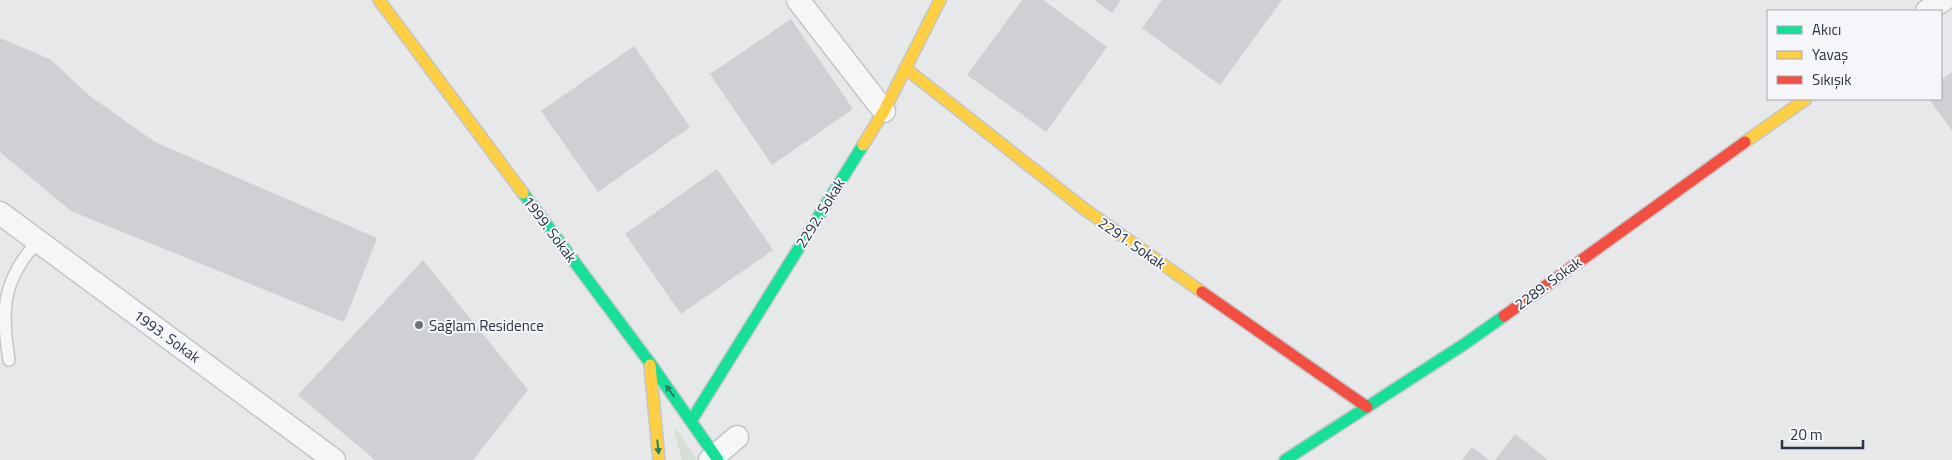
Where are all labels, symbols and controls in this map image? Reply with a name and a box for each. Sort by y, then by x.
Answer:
legend [1767,10,1942,100]
text: Akıcı [1812,18,1841,41]
text: Yavaş [1812,43,1848,66]
text: Sıkışık [1812,68,1851,91]
street label: 2292. Sokak [790,174,850,252]
street label: 1999. Sokak [517,191,583,267]
street label: 2291. Sokak [1093,211,1171,275]
street label: 2289. Sokak [1510,251,1586,315]
street label: 1993. Sokak [129,304,205,368]
place label: Sağlam Residence [429,314,544,337]
marker: Sağlam Residence [413,319,425,331]
one-way arrow [665,384,675,398]
scale bar [1782,418,1863,450]
text: 20 m [1790,423,1823,446]
one-way arrow [654,439,662,455]

